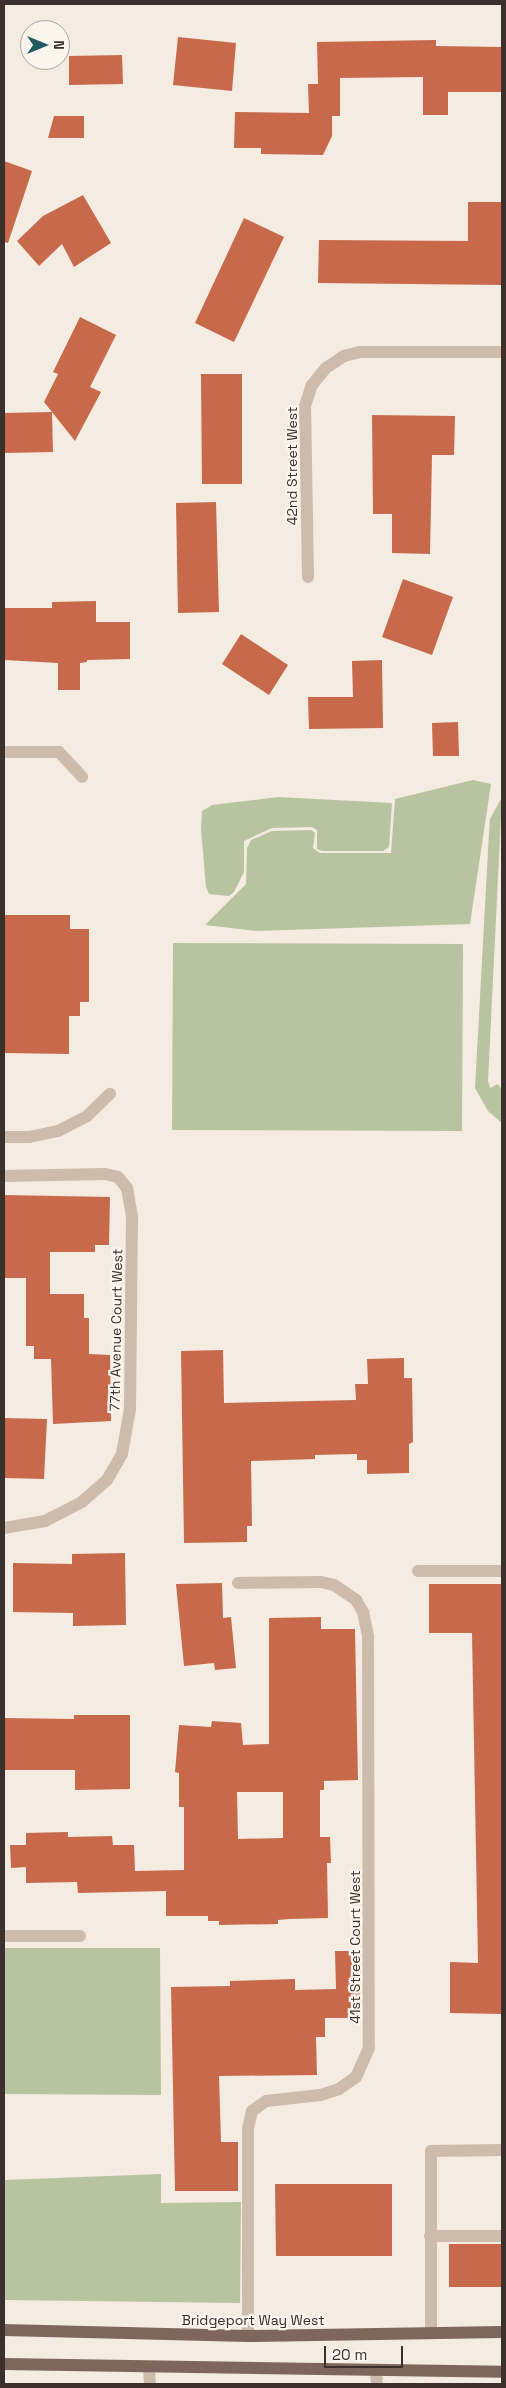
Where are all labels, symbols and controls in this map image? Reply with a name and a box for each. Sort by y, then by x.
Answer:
north arrow [20,20,70,70]
text: N [50,40,68,50]
street label: 42nd Street West [284,407,300,525]
street label: 77th Avenue Court West [106,1248,126,1412]
street label: 41st Street Court West [347,1870,363,2024]
street label: Bridgeport Way West [181,2312,325,2328]
scale bar [326,2336,405,2368]
text: 20 m [332,2345,367,2364]

